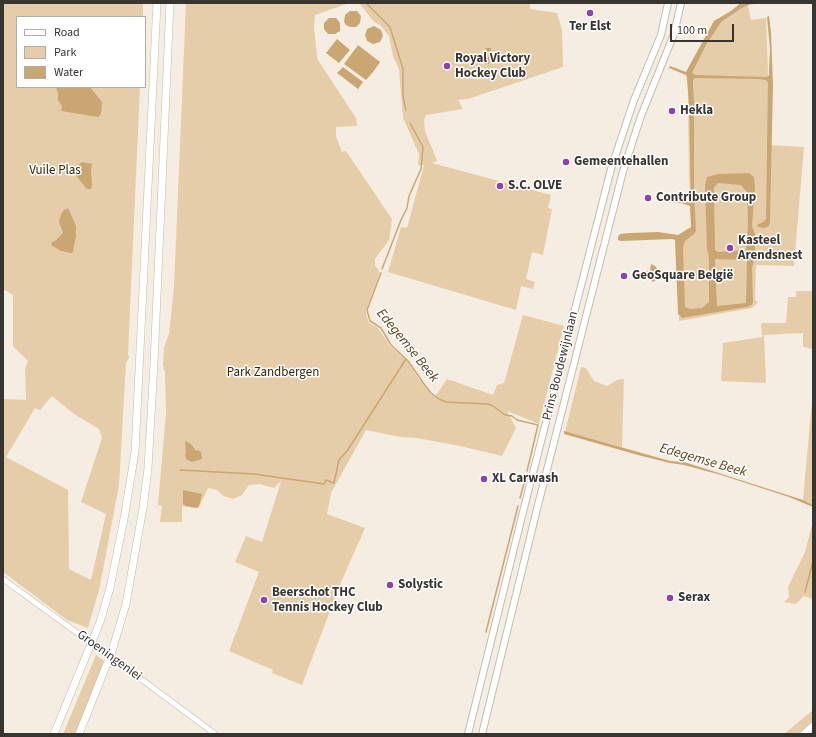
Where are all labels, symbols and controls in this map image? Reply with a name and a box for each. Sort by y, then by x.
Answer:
marker: Ter Elst [585,8,595,18]
legend [16,16,146,88]
scale bar [672,16,736,42]
place label: Ter Elst [569,19,611,35]
text: 100 m [677,22,707,39]
text: Road [54,24,80,41]
text: Park [54,44,76,61]
place label: Royal Victory Hockey Club [455,51,530,82]
marker: Royal Victory Hockey Club [442,61,452,71]
text: Water [54,64,83,81]
place label: Hekla [680,103,713,119]
marker: Hekla [667,106,677,116]
place label: Gemeentehallen [574,154,668,170]
marker: Gemeentehallen [561,157,571,167]
park label: Vuile Plas [29,163,81,179]
place label: S.C. OLVE [508,178,562,194]
marker: S.C. OLVE [495,181,505,191]
place label: Contribute Group [656,190,756,206]
marker: Contribute Group [643,193,653,203]
place label: Kasteel Arendsnest [738,233,803,264]
marker: Kasteel Arendsnest [725,243,735,253]
place label: GeoSquare België [632,268,733,284]
marker: GeoSquare België [619,271,629,281]
water label: Edegemse Beek [372,306,442,386]
street label: Prins Boudewijnlaan [540,310,582,422]
park label: Park Zandbergen [227,365,319,381]
water label: Edegemse Beek [658,441,748,481]
place label: XL Carwash [492,471,558,487]
marker: XL Carwash [479,474,489,484]
place label: Solystic [398,577,443,593]
marker: Solystic [385,580,395,590]
place label: Beerschot THC Tennis Hockey Club [272,585,383,616]
place label: Serax [678,590,710,606]
marker: Serax [665,593,675,603]
marker: Beerschot THC Tennis Hockey Club [259,595,269,605]
street label: Groeningenlei [74,627,144,685]

